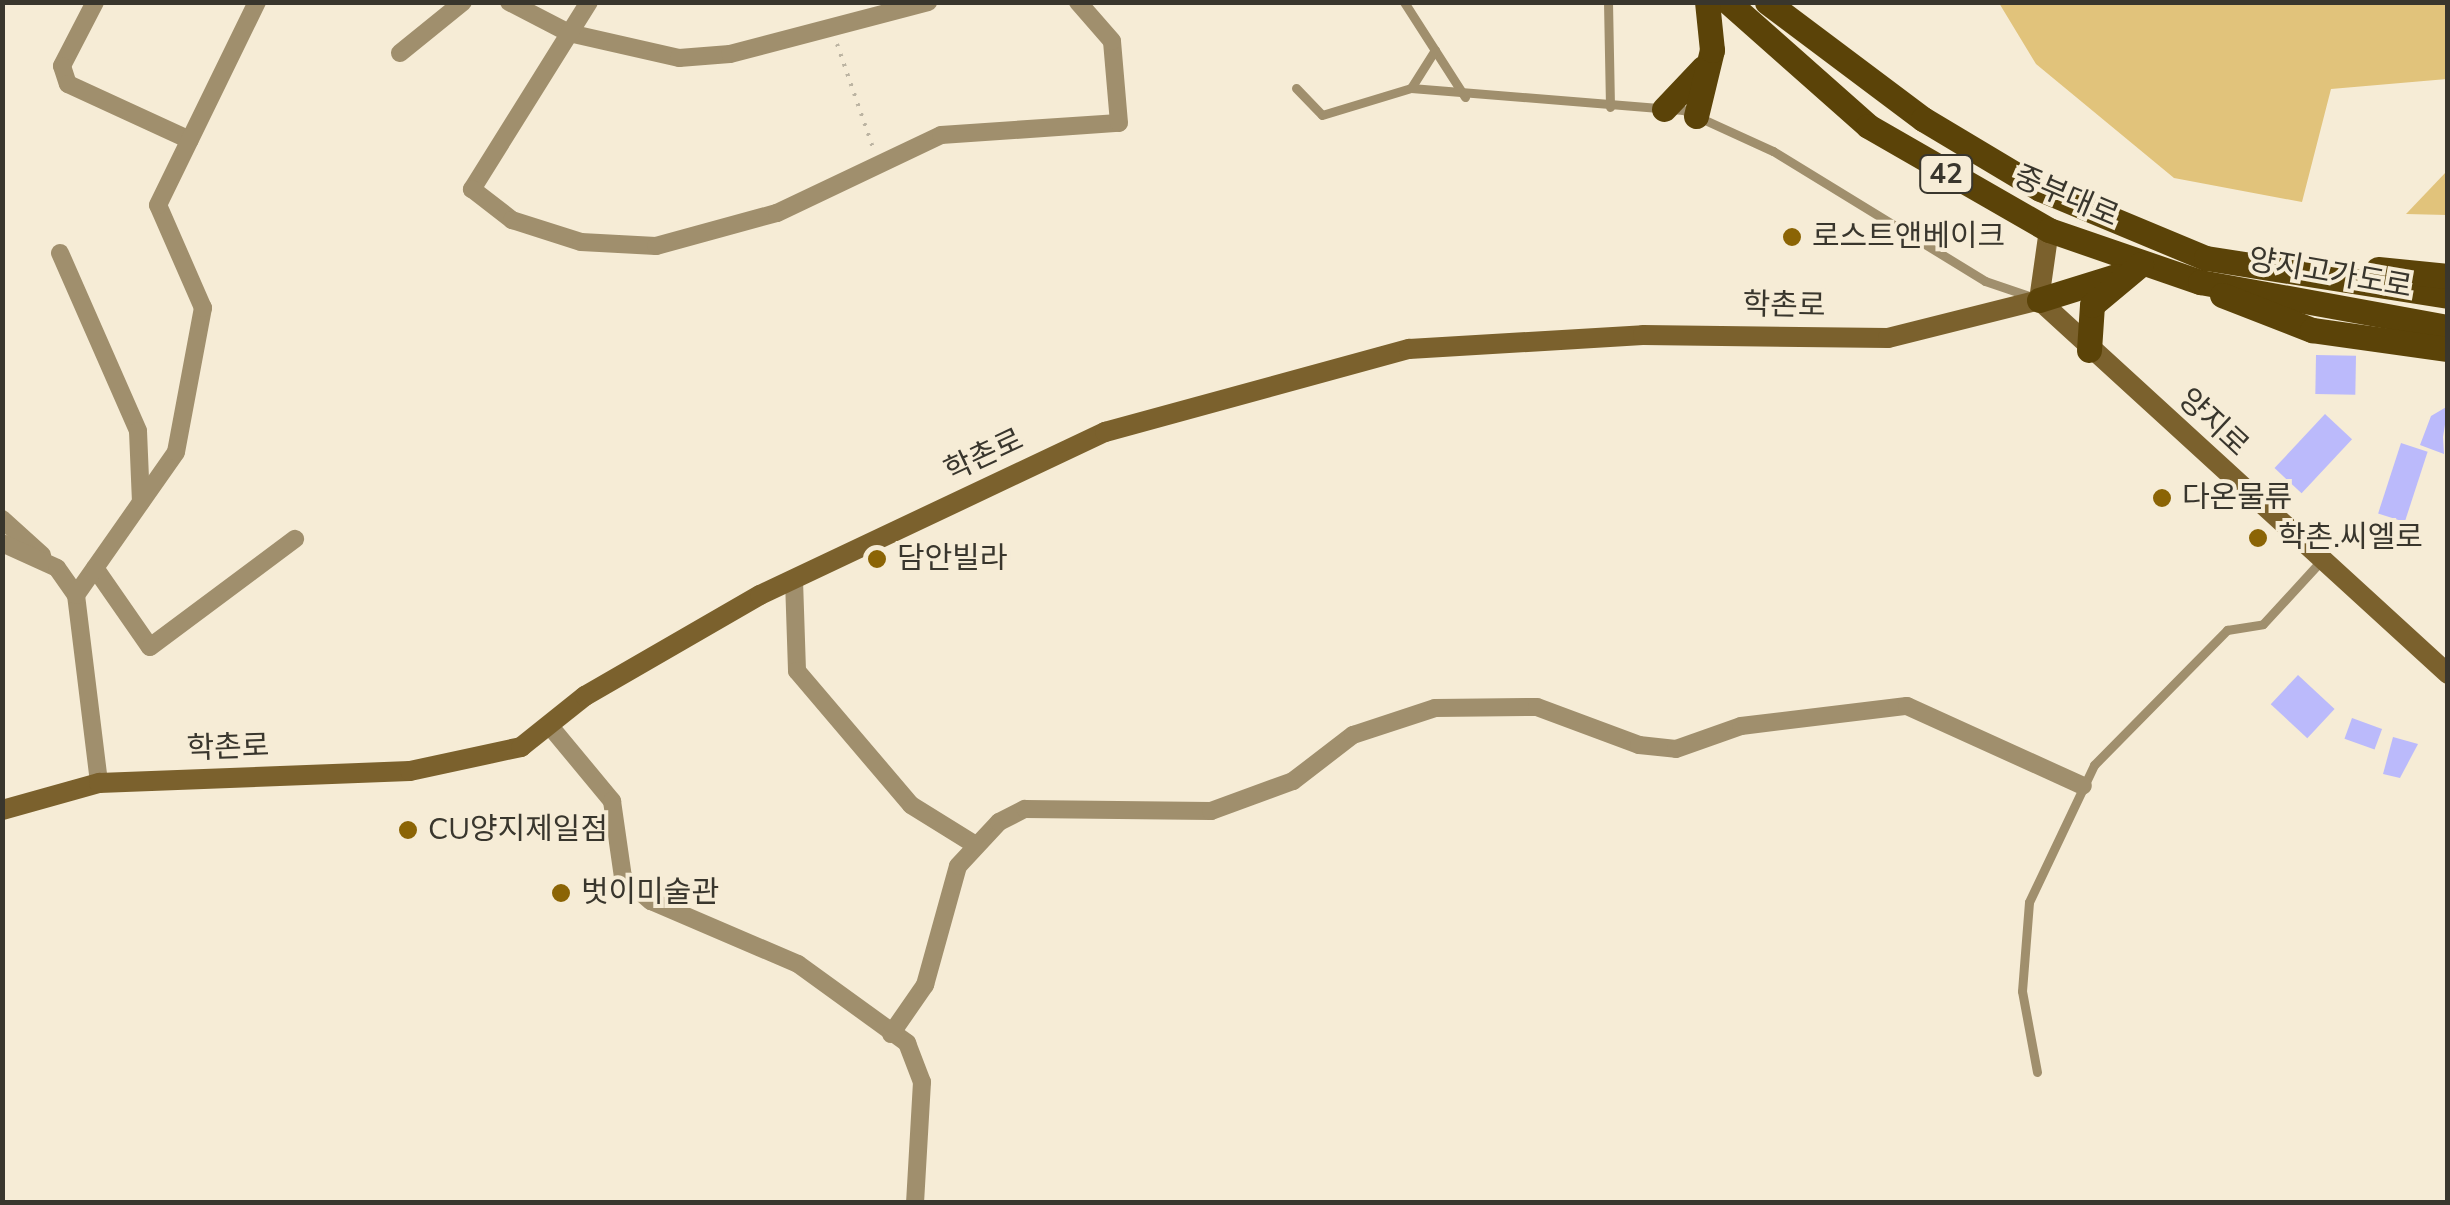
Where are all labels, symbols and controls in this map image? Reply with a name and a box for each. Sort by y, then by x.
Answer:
road number: 42 [1918,151,1974,197]
street label: 중부대로 [2008,159,2124,235]
place label: 로스트앤베이크 [1812,219,2005,255]
marker: 로스트앤베이크 [1781,226,1803,248]
street label: 양지고가도로 [2245,242,2415,306]
street label: 학촌로 [1742,287,1826,325]
street label: 양지로 [2170,382,2256,464]
street label: 학촌로 [939,422,1029,490]
place label: 다온물류 [2182,480,2292,516]
marker: 다온물류 [2151,487,2173,509]
place label: 학촌.씨엘로 [2278,520,2423,556]
marker: 학촌.씨엘로 [2247,527,2269,549]
place label: 담안빌라 [897,541,1007,577]
marker: 담안빌라 [866,548,888,570]
street label: 학촌로 [186,729,270,767]
place label: CU양지제일점 [428,812,608,848]
marker: CU양지제일점 [397,819,419,841]
place label: 벗이미술관 [581,875,719,911]
marker: 벗이미술관 [550,882,572,904]

